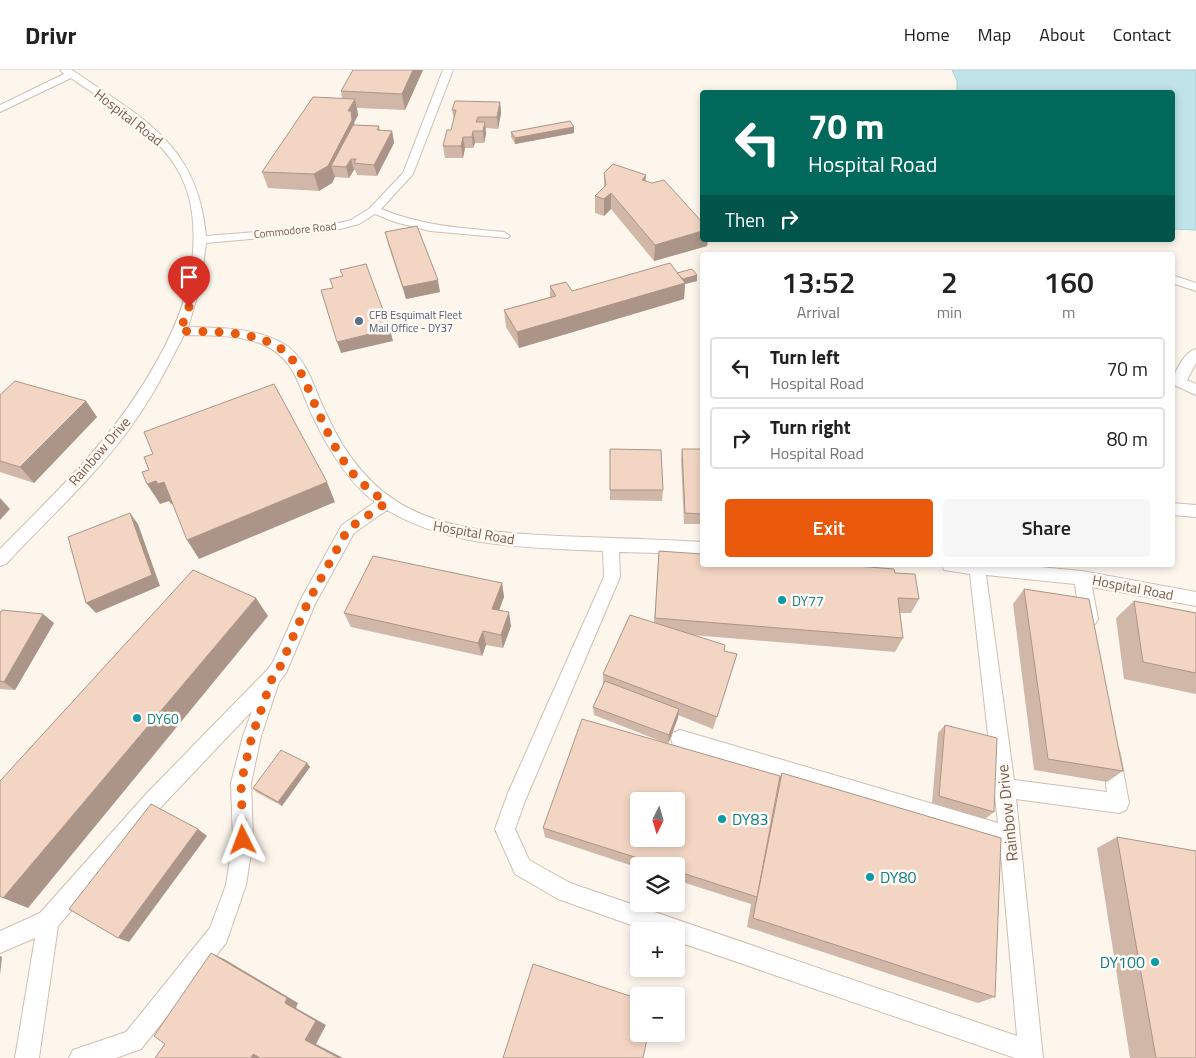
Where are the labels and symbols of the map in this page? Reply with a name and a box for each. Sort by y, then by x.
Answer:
street label: Hospital Road [90,83,168,151]
street label: Commodore Road [253,218,337,242]
pin [168,256,210,307]
place label: CFB Esquimalt Fleet Mail Office - DY37 [369,307,462,336]
marker: CFB Esquimalt Fleet Mail Office - DY37 [353,315,365,327]
street label: Rainbow Drive [63,412,135,490]
street label: Hospital Road [432,515,516,549]
street label: Hospital Road [1091,569,1175,605]
place label: DY77 [792,590,824,611]
marker: DY77 [776,594,788,606]
place label: DY60 [147,708,179,729]
marker: DY60 [131,712,143,724]
street label: Rainbow Drive [990,763,1024,863]
north arrow [630,792,685,848]
place label: DY83 [732,807,768,831]
position arrow [216,813,268,865]
marker: DY83 [716,813,728,825]
place label: DY80 [880,865,916,889]
marker: DY80 [864,871,876,883]
place label: DY100 [1100,950,1145,974]
marker: DY100 [1149,956,1161,968]

